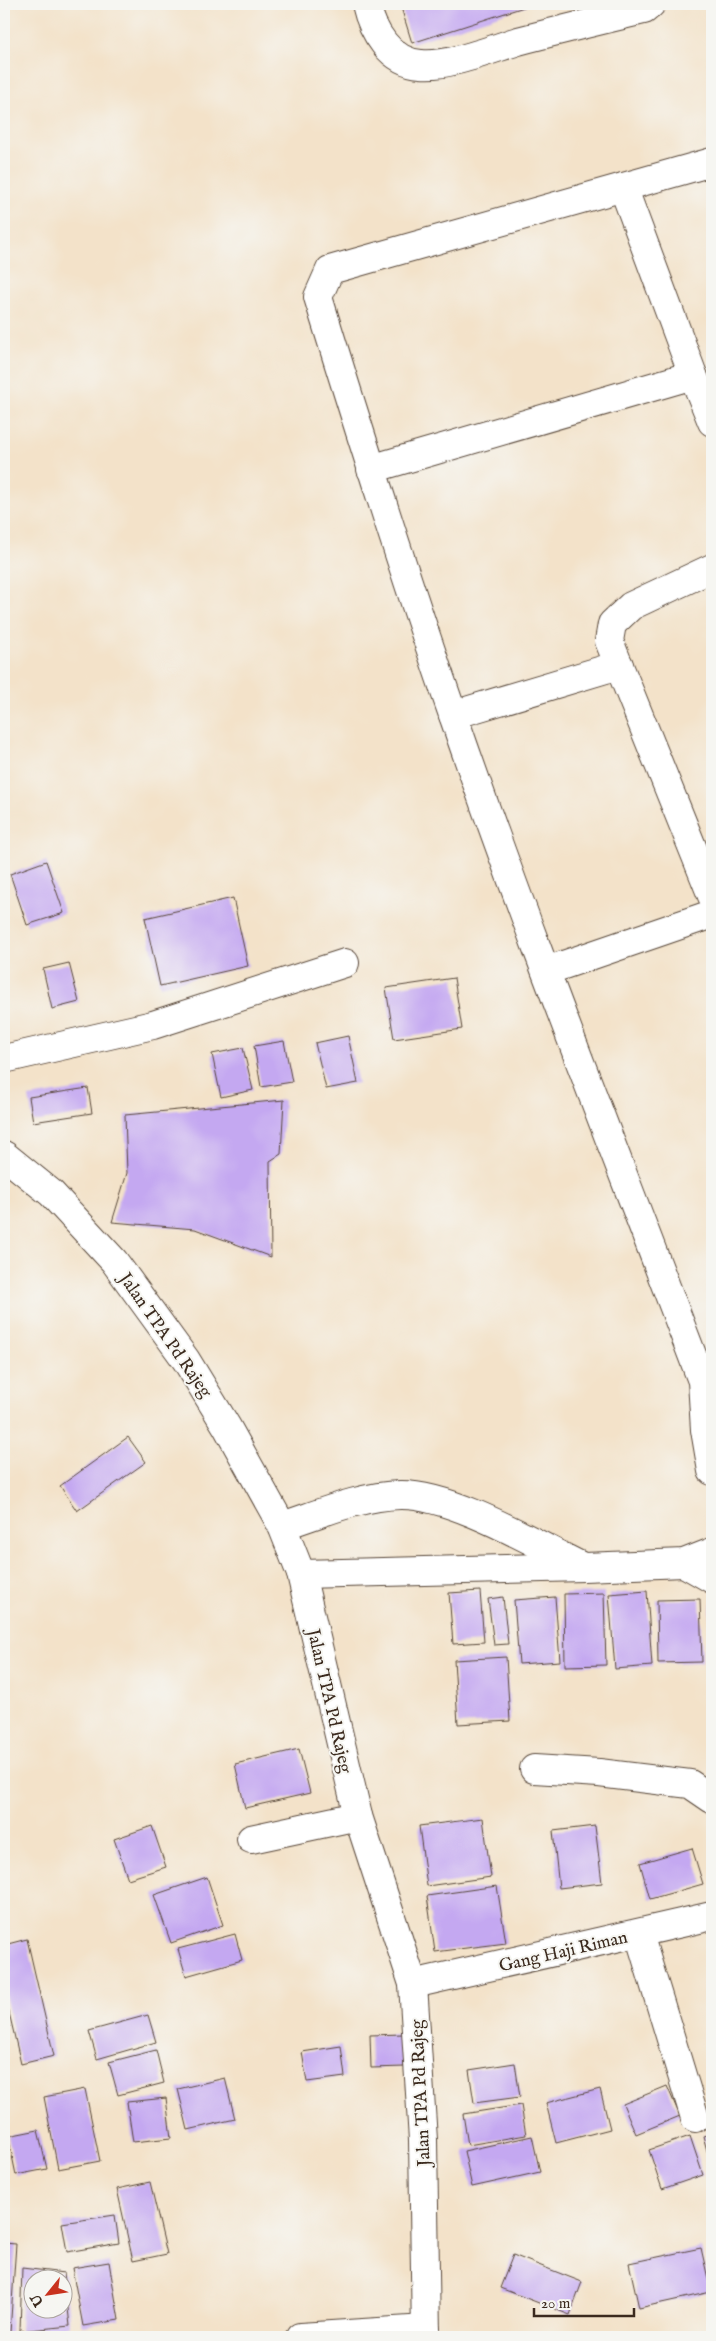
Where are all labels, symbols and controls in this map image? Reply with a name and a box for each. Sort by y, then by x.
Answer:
street label: Jalan TPA Pd Rajeg [112,1267,217,1403]
street label: Jalan TPA Pd Rajeg [300,1625,356,1776]
street label: Gang Haji Riman [497,1926,630,1978]
street label: Jalan TPA Pd Rajeg [406,2019,437,2169]
north arrow [22,2268,72,2318]
scale bar [534,2286,634,2318]
text: U [26,2289,49,2311]
text: 20 m [541,2294,571,2313]

